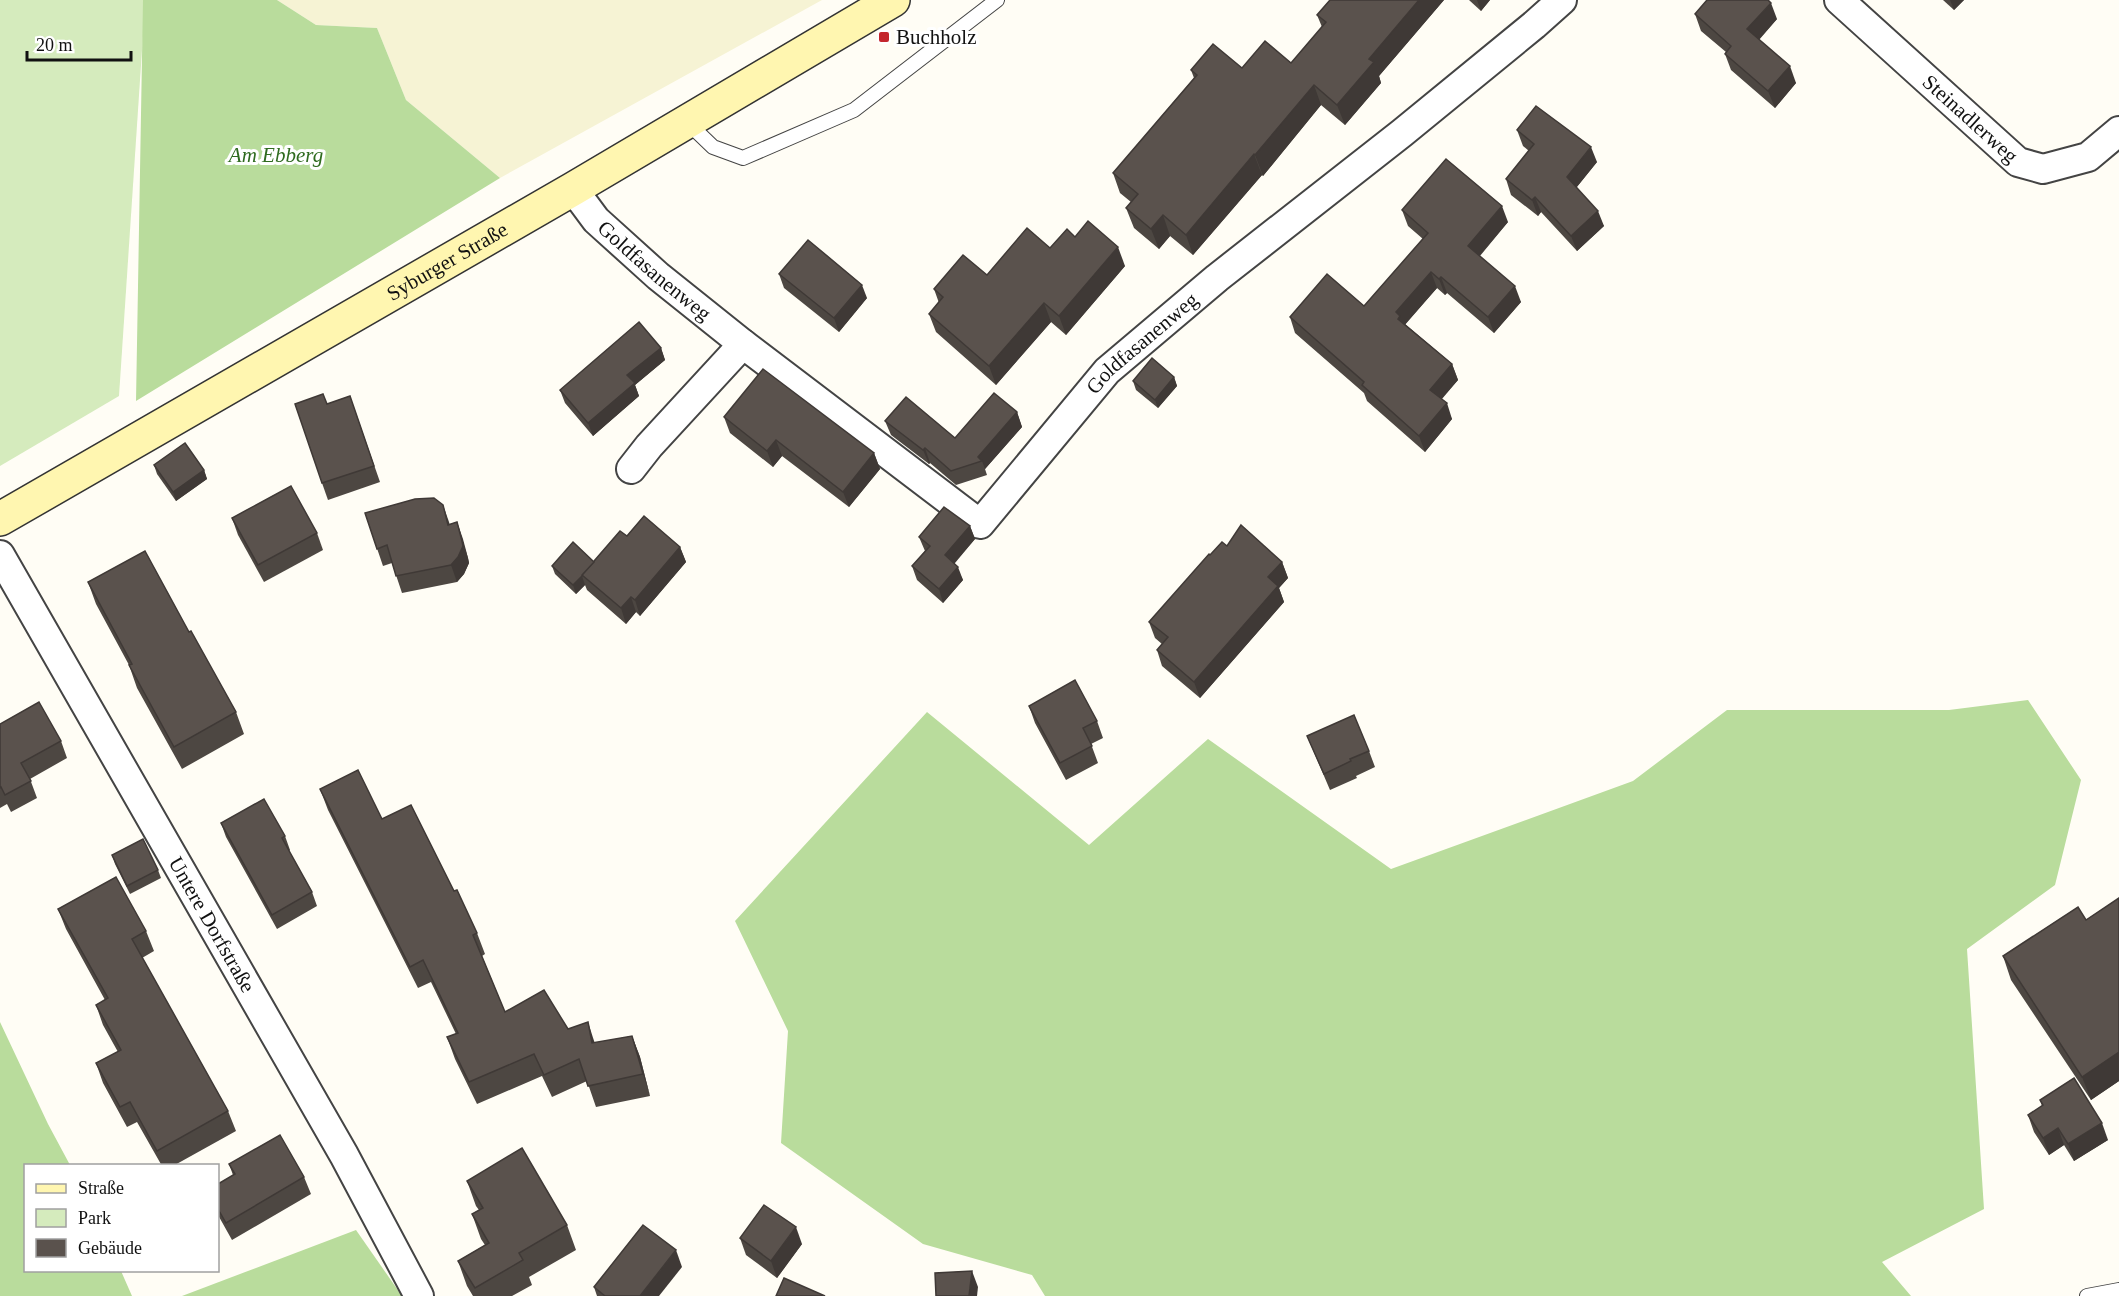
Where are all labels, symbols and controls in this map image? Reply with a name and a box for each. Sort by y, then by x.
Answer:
scale bar [27,24,130,62]
place label: Buchholz [896,25,976,49]
marker: Buchholz [877,30,891,44]
text: 20 m [36,35,73,55]
street label: Steinadlerweg [1918,70,2023,168]
park label: Am Ebberg [227,143,323,167]
street label: Goldfasanenweg [593,216,716,326]
street label: Syburger Straße [382,217,512,306]
street label: Goldfasanenweg [1081,287,1203,399]
street label: Untere Dorfstraße [164,853,260,997]
legend [24,1164,219,1272]
text: Straße [78,1178,124,1198]
text: Park [78,1208,111,1228]
text: Gebäude [78,1238,142,1258]

